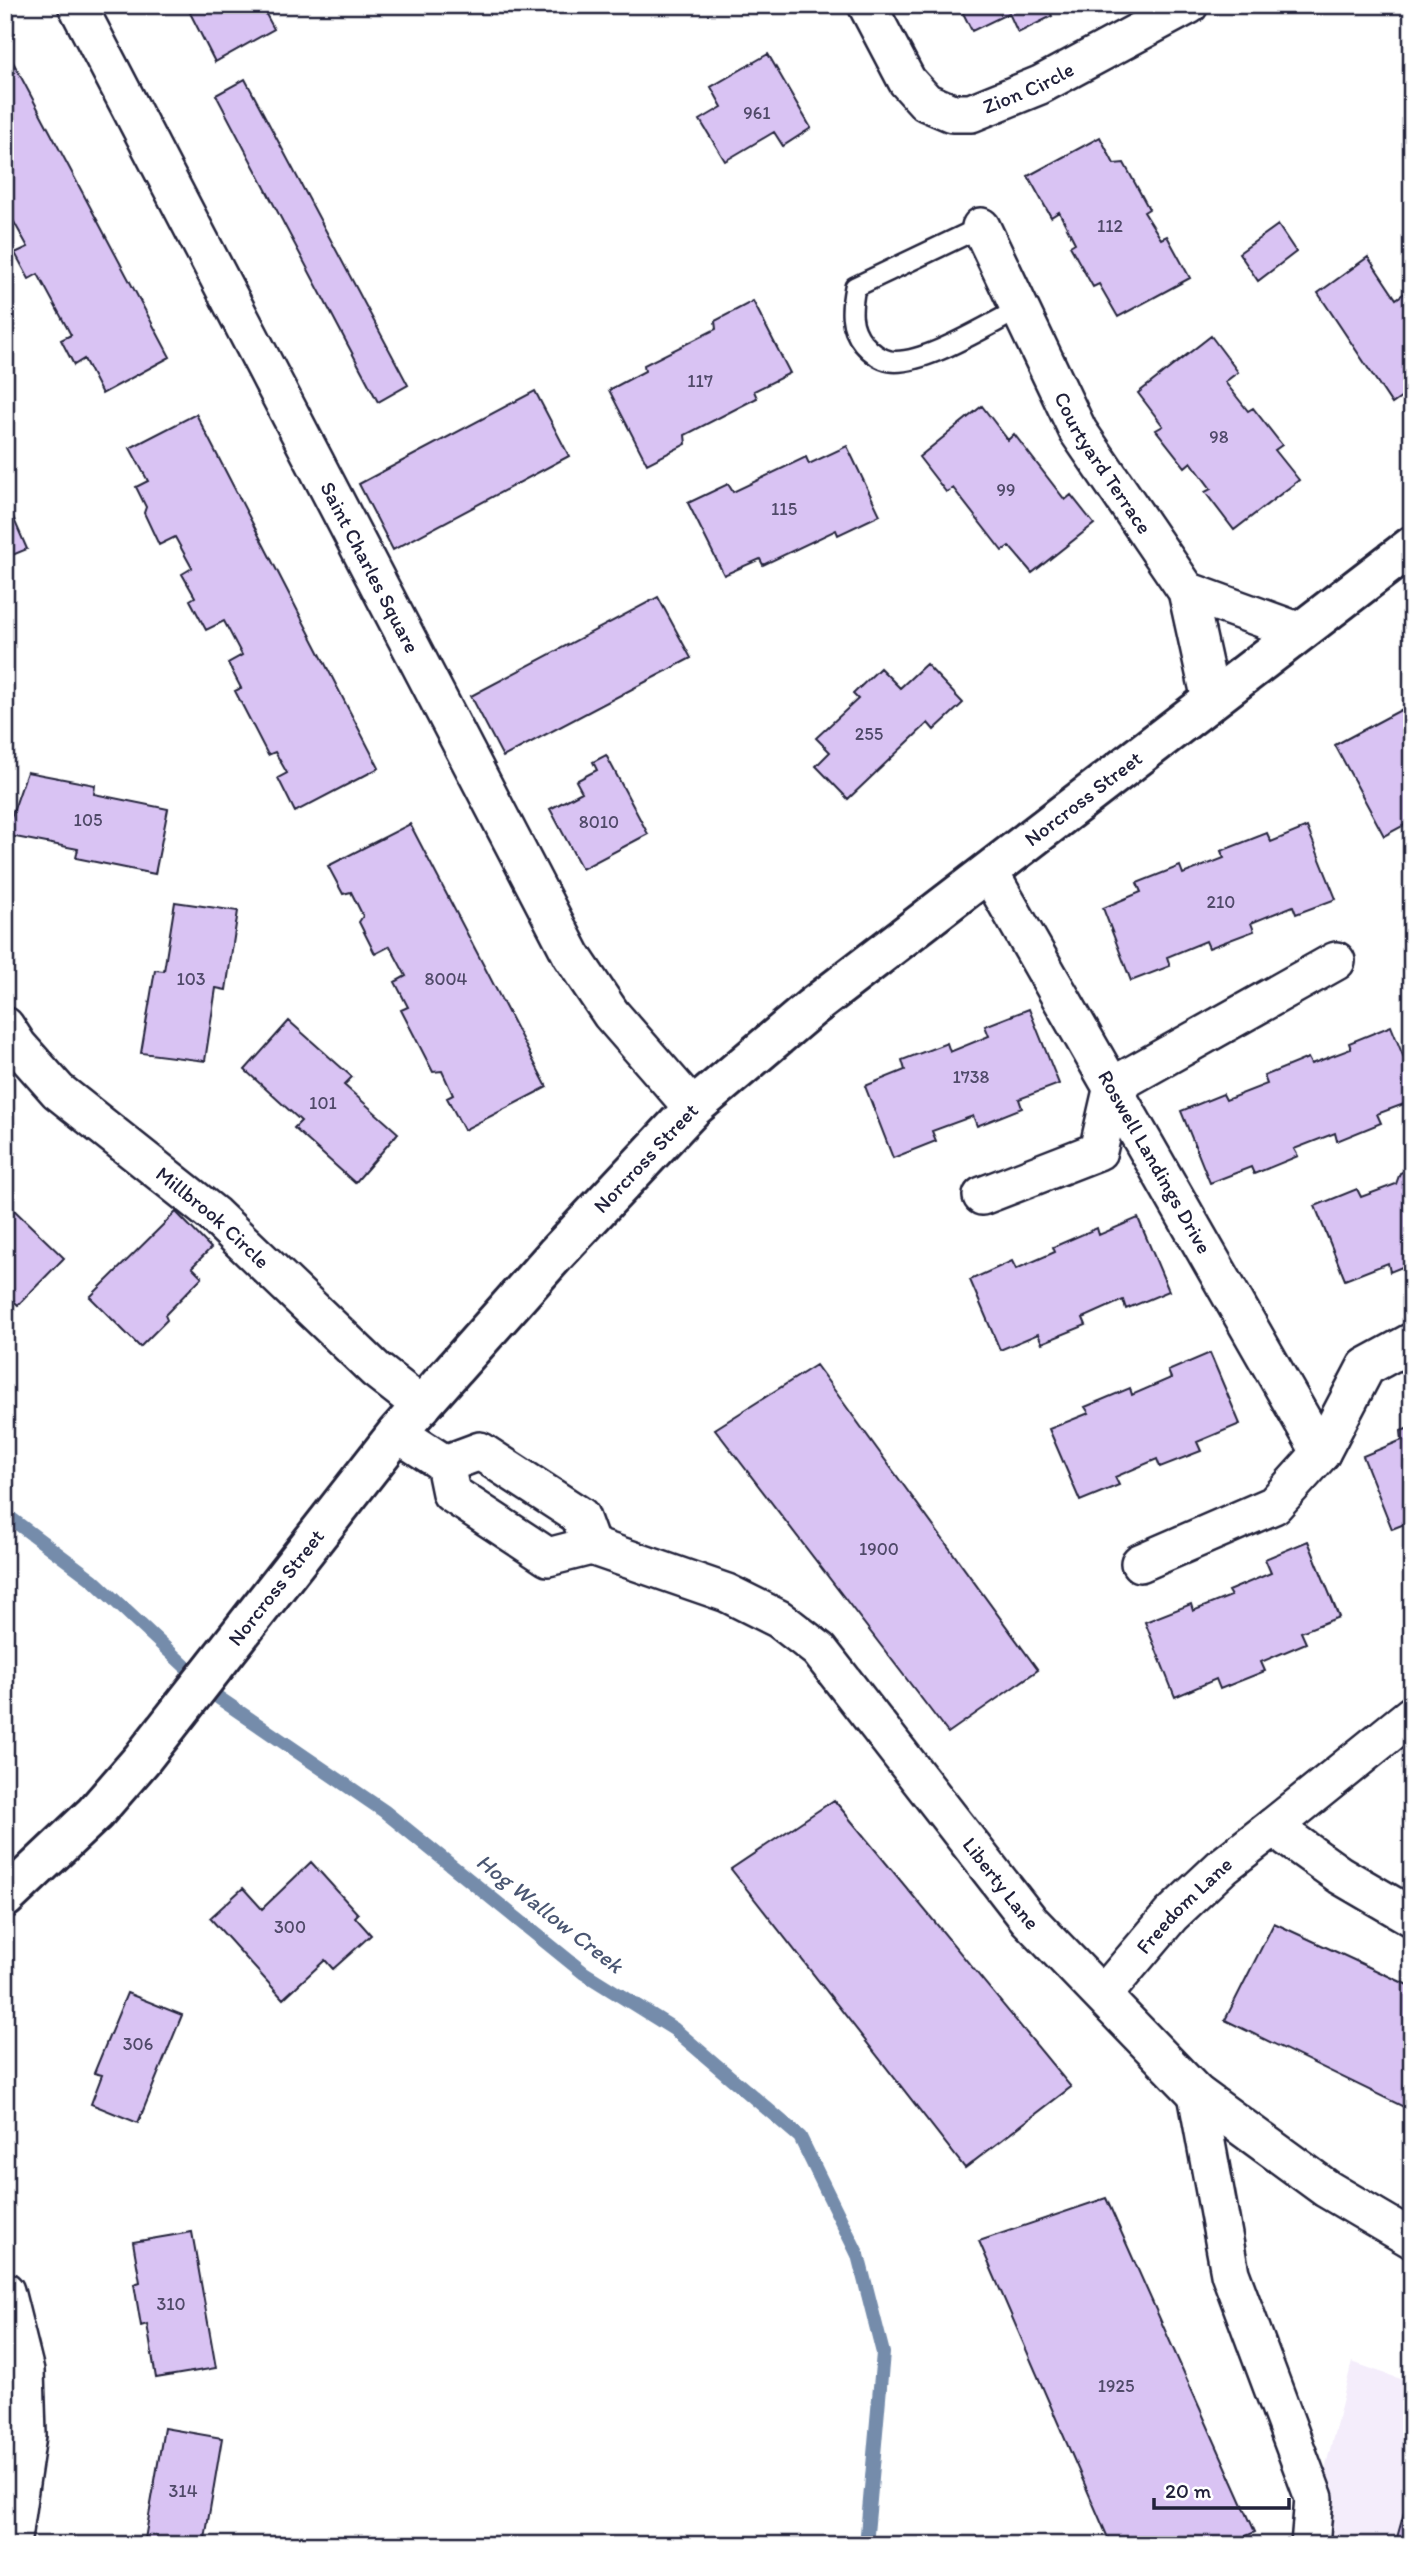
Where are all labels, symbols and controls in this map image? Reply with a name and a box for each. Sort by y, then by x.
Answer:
street label: Zion Circle [979,56,1078,119]
house number: 961 [743,102,771,124]
house number: 112 [1097,215,1124,237]
house number: 117 [687,370,713,392]
street label: Courtyard Terrace [1049,388,1157,539]
house number: 98 [1209,426,1229,448]
street label: Saint Charles Square [315,477,425,657]
house number: 99 [997,479,1015,501]
house number: 115 [771,498,797,520]
house number: 255 [855,723,883,745]
street label: Norcross Street [1019,745,1147,851]
house number: 105 [74,809,102,831]
house number: 8010 [579,811,619,833]
house number: 210 [1207,891,1235,913]
house number: 103 [176,968,206,990]
house number: 8004 [425,968,468,990]
house number: 1738 [953,1066,990,1088]
street label: Roswell Landings Drive [1093,1066,1217,1258]
house number: 101 [309,1092,337,1114]
street label: Norcross Street [588,1098,703,1218]
street label: Millbrook Circle [151,1161,275,1274]
street label: Norcross Street [222,1524,329,1651]
house number: 1900 [859,1538,899,1560]
street label: Liberty Lane [957,1832,1045,1935]
water label: Hog Wallow Creek [471,1847,630,1980]
street label: Freedom Lane [1130,1851,1237,1959]
house number: 300 [274,1916,306,1938]
house number: 306 [123,2033,153,2055]
house number: 310 [156,2293,186,2315]
house number: 1925 [1098,2375,1134,2397]
scale bar [1154,2466,1289,2510]
text: 20 m [1165,2478,1212,2503]
house number: 314 [169,2480,198,2502]

